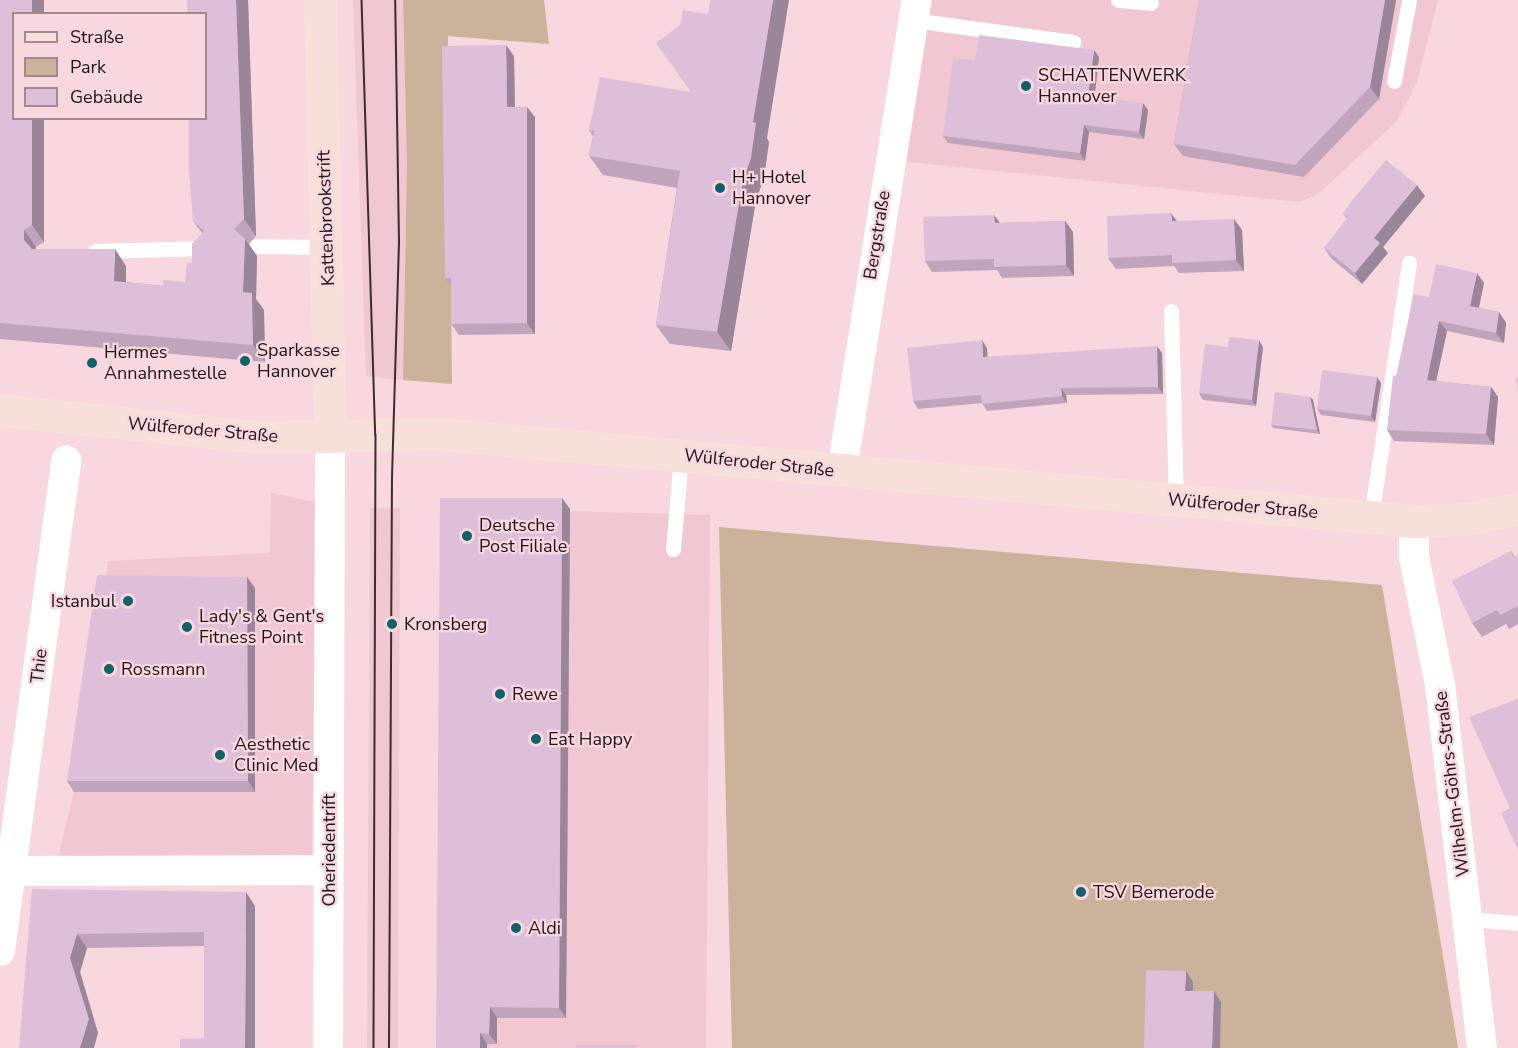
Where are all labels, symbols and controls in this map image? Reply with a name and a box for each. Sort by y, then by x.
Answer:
legend [12,12,207,120]
text: Straße [70,25,124,49]
text: Park [70,55,106,79]
place label: SCHATTENWERK Hannover [1038,65,1186,107]
marker: SCHATTENWERK Hannover [1019,79,1033,93]
text: Gebäude [70,85,143,109]
street label: Kattenbrookstrift [313,150,339,286]
place label: H+ Hotel Hannover [732,167,811,210]
marker: H+ Hotel Hannover [713,181,727,195]
street label: Bergstraße [859,189,895,281]
place label: Sparkasse Hannover [257,340,340,382]
place label: Hermes Annahmestelle [104,342,227,385]
marker: Sparkasse Hannover [238,354,252,368]
marker: Hermes Annahmestelle [85,356,99,370]
street label: Wülferoder Straße [127,413,279,447]
street label: Wülferoder Straße [683,444,835,482]
street label: Wülferoder Straße [1167,489,1319,523]
place label: Deutsche Post Filiale [479,515,567,558]
marker: Deutsche Post Filiale [460,529,474,543]
place label: Istanbul [51,590,116,612]
marker: Istanbul [121,594,135,608]
place label: Lady's & Gent's Fitness Point [199,606,324,648]
place label: Kronsberg [404,613,487,635]
marker: Kronsberg [385,617,399,631]
marker: Lady's & Gent's Fitness Point [180,620,194,634]
street label: Thie [26,647,52,685]
place label: Rossmann [121,658,206,680]
marker: Rossmann [102,662,116,676]
place label: Rewe [512,683,558,705]
marker: Rewe [493,687,507,701]
street label: Wilhelm-Göhrs-Straße [1430,690,1474,878]
place label: Eat Happy [548,728,632,750]
marker: Eat Happy [529,732,543,746]
place label: Aesthetic Clinic Med [234,734,318,777]
marker: Aesthetic Clinic Med [211,746,229,764]
street label: Oheriedentrift [318,794,340,906]
place label: TSV Bemerode [1093,881,1214,903]
marker: TSV Bemerode [1074,885,1088,899]
place label: Aldi [528,917,561,939]
marker: Aldi [509,921,523,935]

